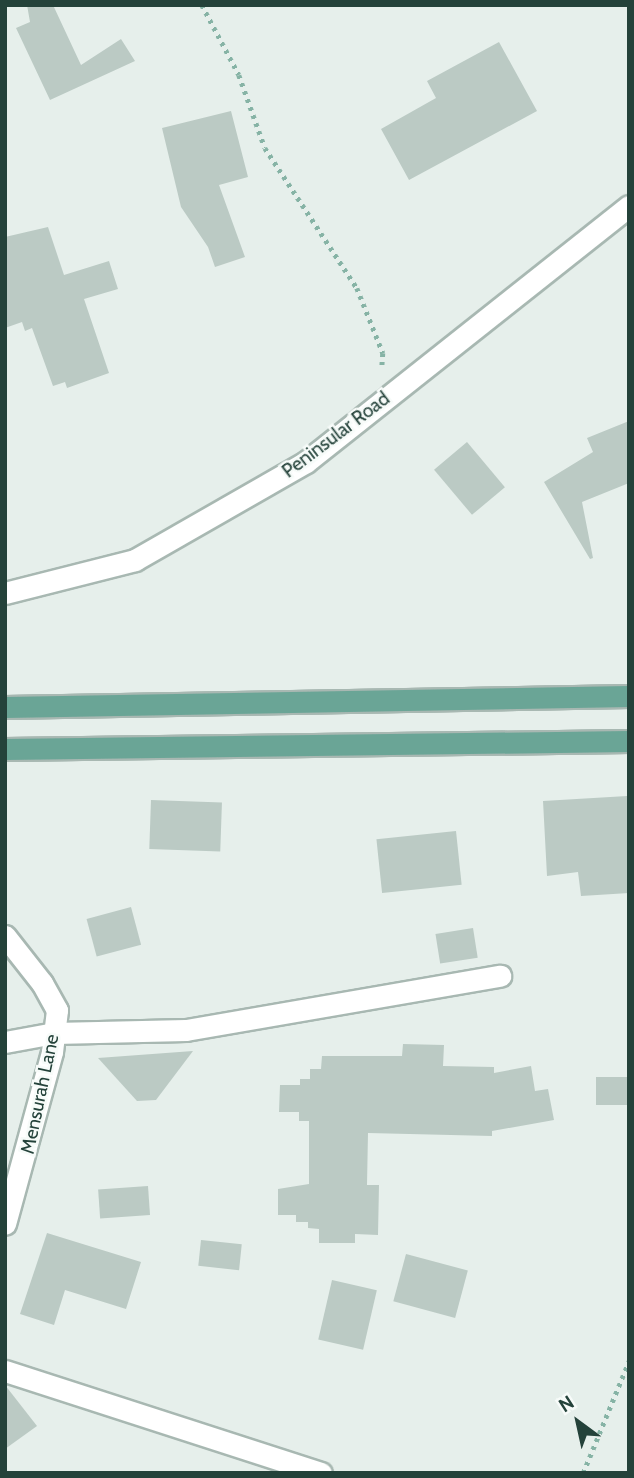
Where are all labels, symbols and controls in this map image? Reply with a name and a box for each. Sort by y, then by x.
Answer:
street label: Peninsular Road [278,387,394,483]
street label: Mensurah Lane [16,1032,64,1156]
north arrow [543,1387,613,1457]
text: N [554,1391,578,1417]

